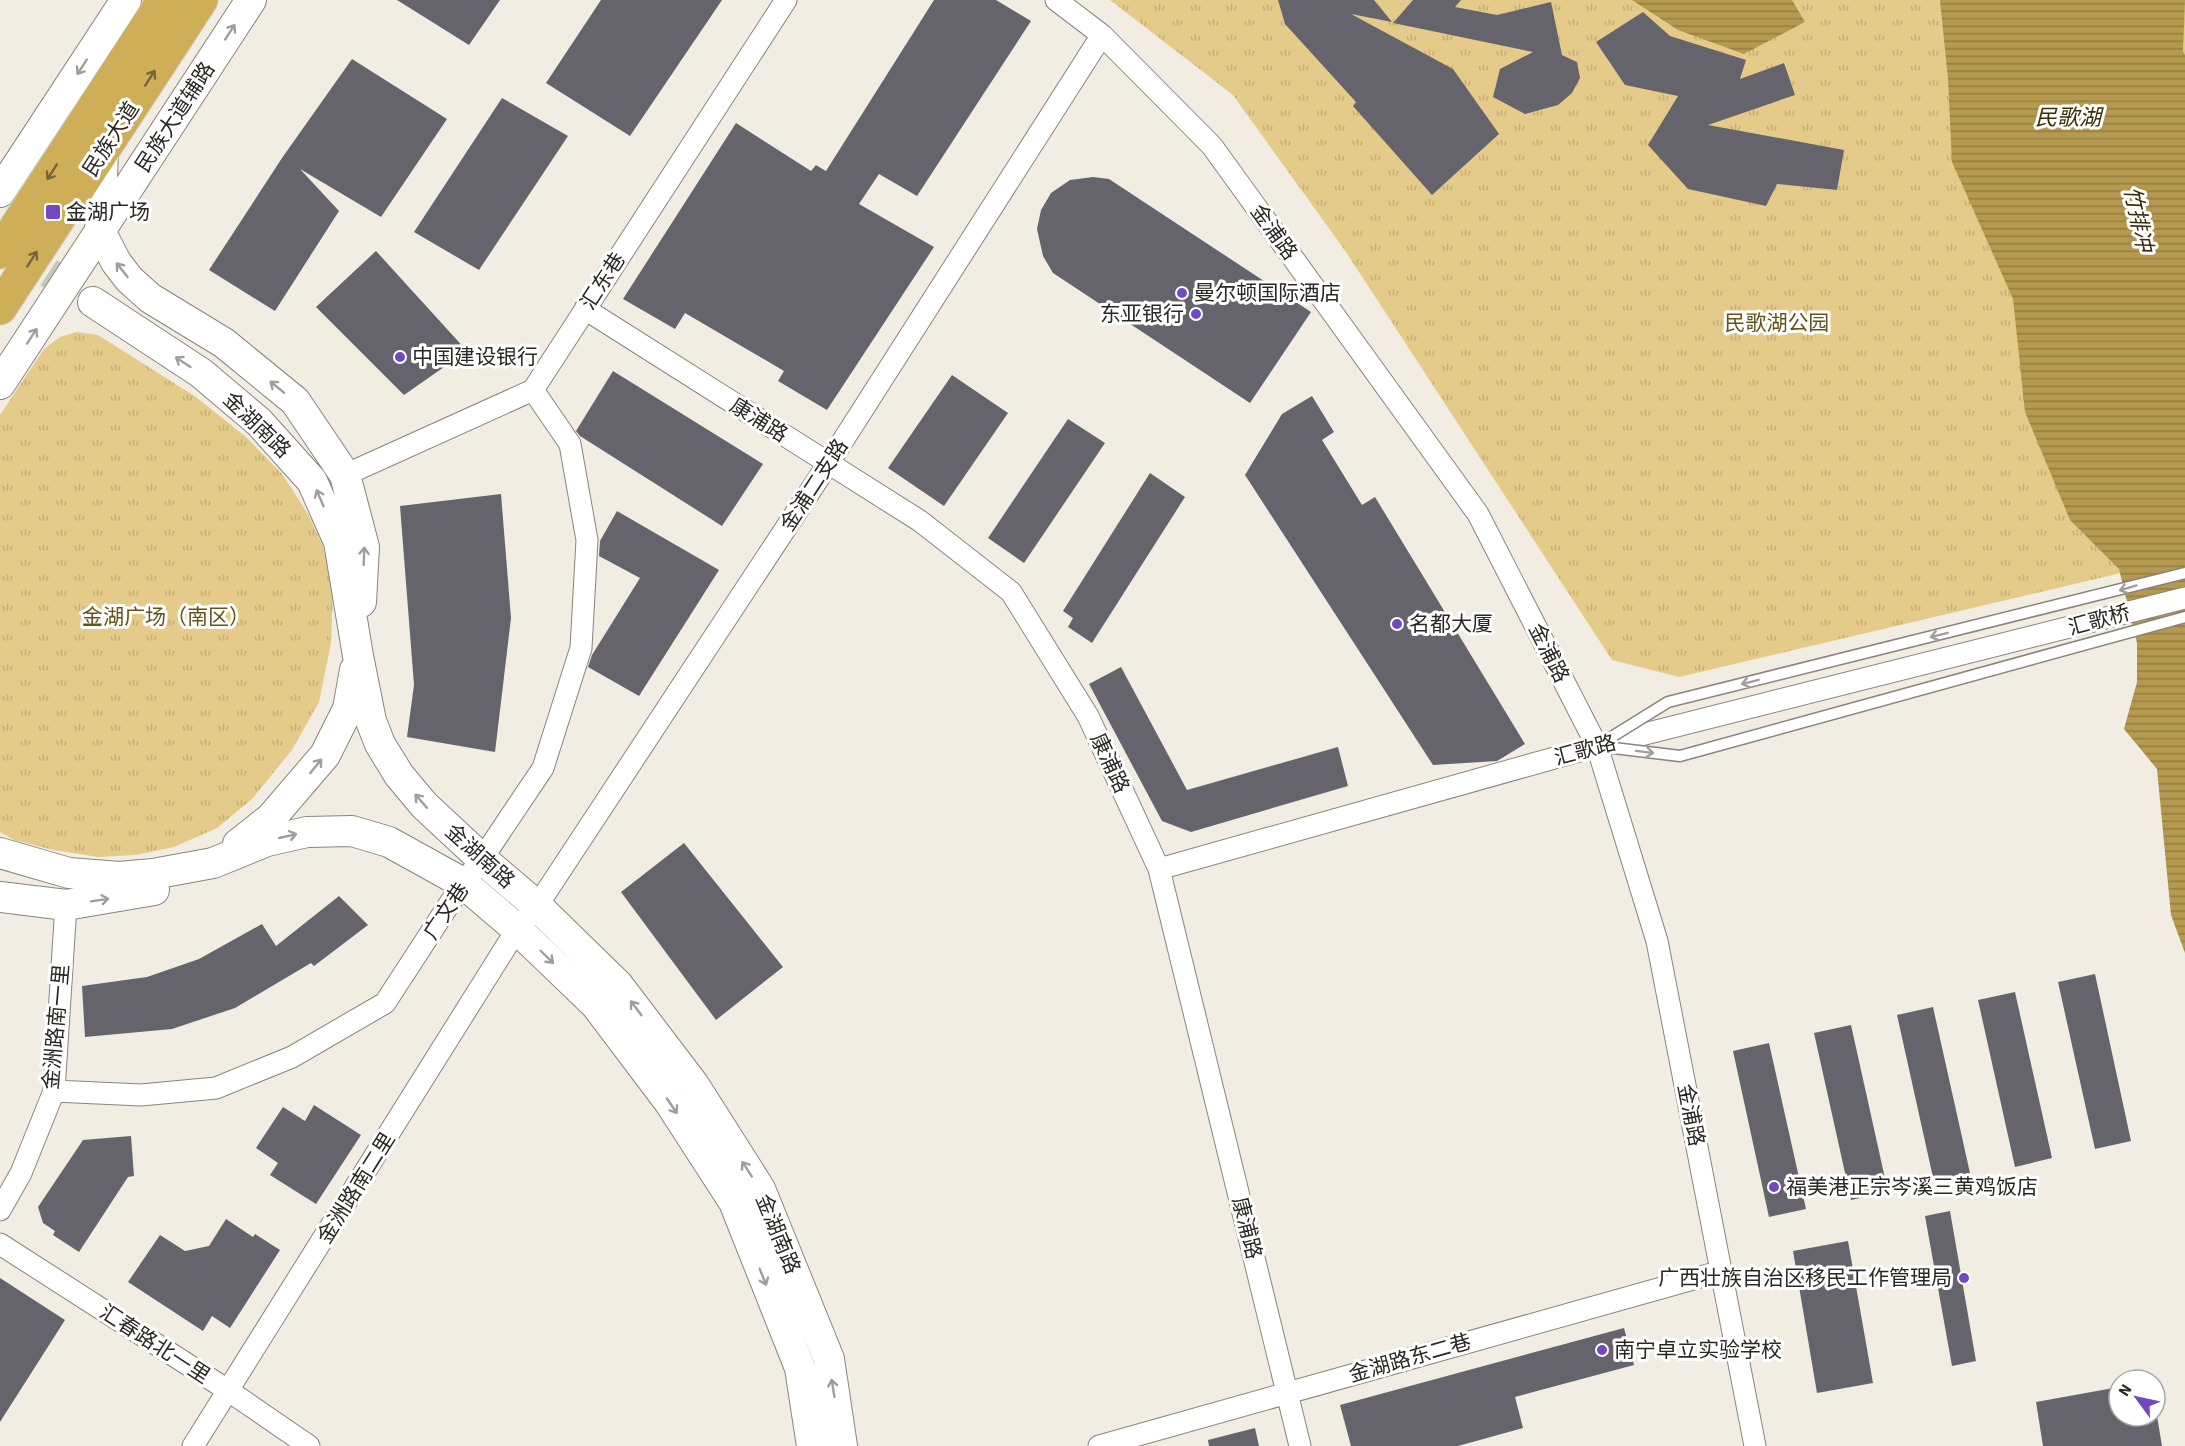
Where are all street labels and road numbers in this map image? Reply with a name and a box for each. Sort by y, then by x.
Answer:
street label: 民族大道辅路 [128,56,222,178]
street label: 民族大道 [76,96,146,182]
street label: 金浦路 [1243,198,1305,266]
street label: 汇东巷 [573,246,633,316]
street label: 金湖南路 [216,385,298,465]
street label: 康浦路 [724,391,794,449]
street label: 金浦二支路 [773,433,855,537]
street label: 汇歌桥 [2065,597,2133,643]
street label: 金浦路 [1521,618,1577,688]
street label: 汇歌路 [1551,727,1619,773]
street label: 康浦路 [1083,728,1137,798]
street label: 金湖南路 [439,817,521,895]
street label: 广文巷 [416,876,476,946]
street label: 金洲路南一里 [36,963,76,1091]
street label: 金浦路 [1670,1081,1712,1149]
street label: 金洲路南二里 [310,1127,402,1249]
street label: 金湖南路 [748,1189,808,1279]
street label: 康浦路 [1225,1194,1269,1262]
street label: 汇春路北一里 [94,1297,216,1391]
street label: 金湖路东二巷 [1345,1326,1475,1390]

